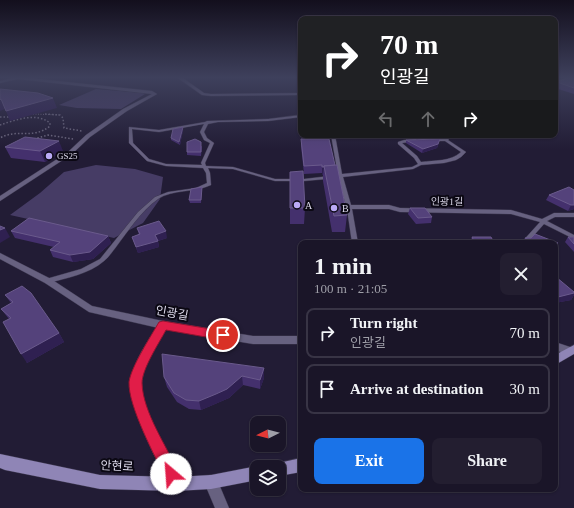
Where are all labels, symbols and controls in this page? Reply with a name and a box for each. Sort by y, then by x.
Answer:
text: 70 m [380,29,438,60]
icon: right [314,32,366,84]
text: 인광길 [380,67,430,87]
icon: left [375,108,397,130]
icon: ahead [417,108,439,130]
icon: right [459,108,481,130]
marker: GS25 [44,151,54,161]
place label: GS25 [57,151,78,161]
street label: 인광1길 [431,196,463,207]
marker: A [292,200,302,210]
place label: A [305,200,313,211]
marker: B [329,203,339,213]
place label: B [342,203,349,214]
text: 1 min [314,253,372,279]
button: close [500,253,542,295]
text: 100 m · 21:05 [314,281,387,296]
street label: 인광길 [154,303,190,323]
text: Turn right [350,315,417,331]
pin [206,318,240,352]
icon: right [316,322,338,344]
icon: arrive [212,324,234,346]
text: 70 m [510,325,540,341]
text: 인광길 [350,335,386,350]
icon: arrive [316,378,338,400]
text: Arrive at destination [350,381,483,397]
text: 30 m [510,381,540,397]
north arrow [250,416,286,452]
map controls [250,416,286,496]
button: Exit [314,438,424,484]
button: Share [432,438,542,484]
position arrow [150,453,192,495]
street label: 안현로 [100,458,134,474]
button: layers [250,460,286,496]

